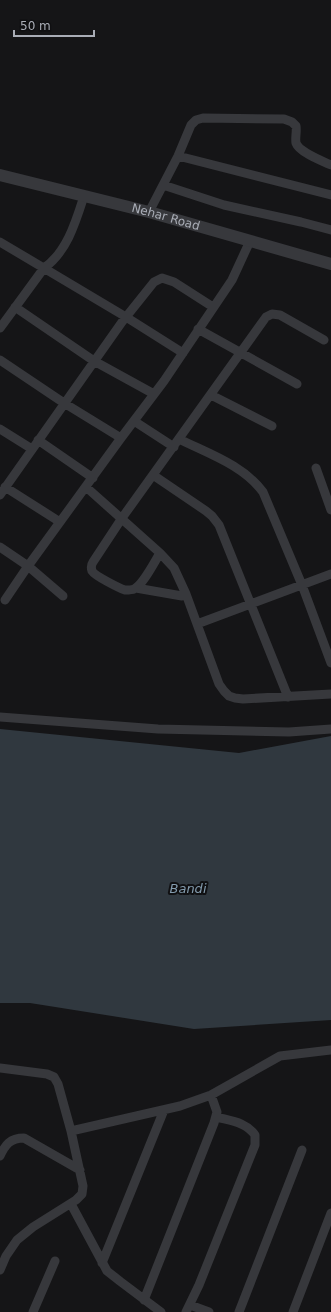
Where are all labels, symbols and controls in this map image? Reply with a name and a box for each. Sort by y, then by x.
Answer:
scale bar [14,12,94,38]
text: 50 m [20,19,51,33]
street label: Nehar Road [130,201,201,233]
water label: Bandi [170,881,207,896]

